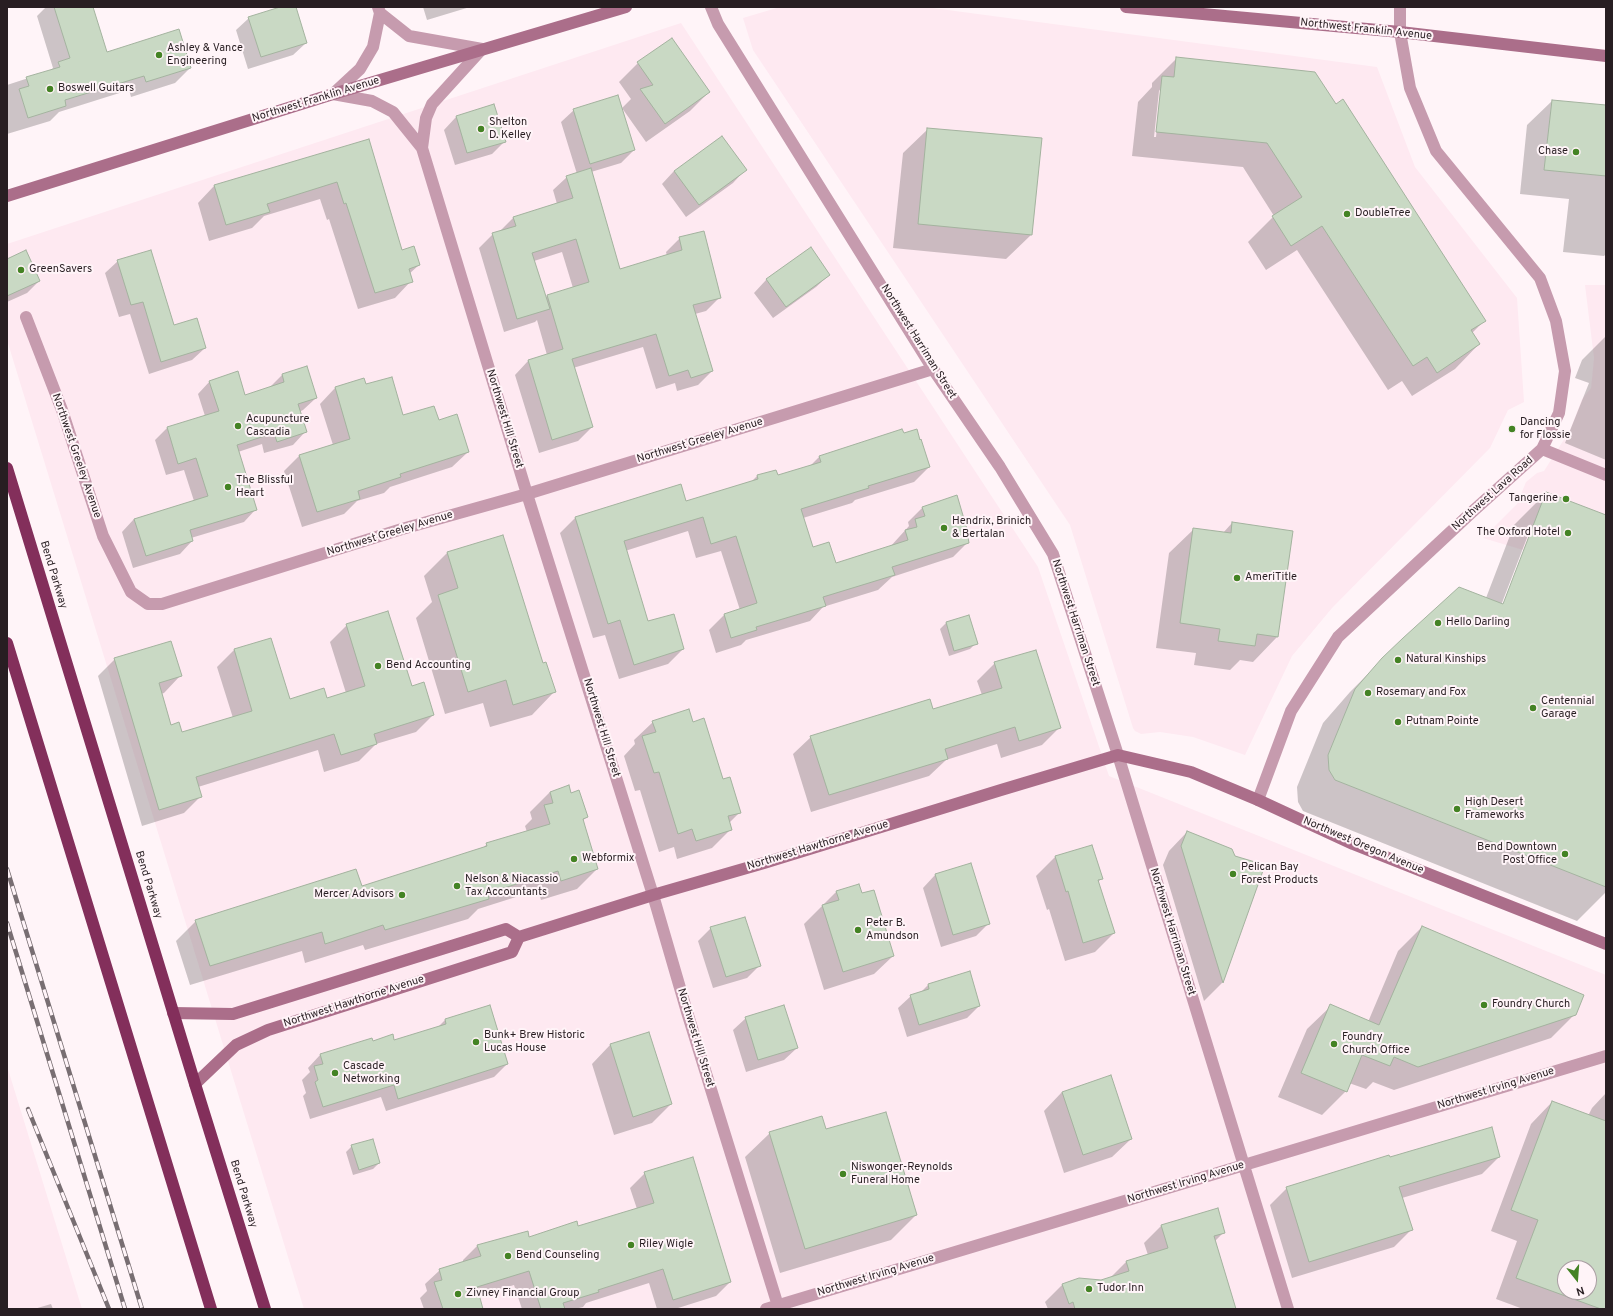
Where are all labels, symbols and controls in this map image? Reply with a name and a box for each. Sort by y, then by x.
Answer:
street label: Northwest Franklin Avenue [1300,17,1432,43]
place label: Ashley & Vance Engineering [167,42,243,68]
marker: Ashley & Vance Engineering [154,50,164,60]
street label: Northwest Franklin Avenue [251,74,381,126]
place label: Boswell Guitars [58,82,134,96]
marker: Boswell Guitars [45,84,55,94]
place label: Shelton D. Kelley [489,116,531,142]
marker: Shelton D. Kelley [476,124,486,134]
place label: Chase [1538,145,1568,159]
marker: Chase [1571,147,1581,157]
place label: DoubleTree [1355,207,1410,221]
marker: DoubleTree [1342,209,1352,219]
place label: GreenSavers [29,263,92,277]
marker: GreenSavers [16,265,26,275]
street label: Northwest Harriman Street [877,282,959,402]
street label: Northwest Hill Street [483,368,525,470]
street label: Northwest Greeley Avenue [48,392,104,520]
place label: Acupuncture Cascadia [246,413,309,439]
street label: Northwest Greeley Avenue [635,416,765,466]
place label: Dancing for Flossie [1520,416,1570,442]
marker: Acupuncture Cascadia [233,421,243,431]
marker: Dancing for Flossie [1507,424,1517,434]
street label: Northwest Lava Road [1450,454,1536,534]
place label: The Blissful Heart [236,474,293,500]
marker: The Blissful Heart [223,482,233,492]
place label: Tangerine [1509,492,1558,506]
marker: Tangerine [1561,494,1571,504]
street label: Northwest Greeley Avenue [325,509,455,559]
place label: Hendrix, Brinich & Bertalan [952,515,1031,541]
marker: Hendrix, Brinich & Bertalan [939,523,949,533]
place label: The Oxford Hotel [1477,526,1560,540]
marker: The Oxford Hotel [1563,528,1573,538]
street label: Bend Parkway [36,539,70,611]
street label: Northwest Harriman Street [1048,558,1102,688]
place label: AmeriTitle [1245,571,1297,585]
marker: AmeriTitle [1232,573,1242,583]
place label: Hello Darling [1446,616,1510,630]
marker: Hello Darling [1433,618,1443,628]
place label: Natural Kinships [1406,653,1486,667]
marker: Natural Kinships [1393,655,1403,665]
place label: Bend Accounting [386,659,471,673]
marker: Bend Accounting [373,661,383,671]
street label: Northwest Hill Street [580,677,622,779]
place label: Rosemary and Fox [1376,686,1466,700]
marker: Rosemary and Fox [1363,688,1373,698]
place label: Centennial Garage [1541,695,1594,721]
marker: Centennial Garage [1528,703,1538,713]
place label: Putnam Pointe [1406,715,1479,729]
marker: Putnam Pointe [1393,717,1403,727]
place label: High Desert Frameworks [1465,796,1524,822]
marker: High Desert Frameworks [1452,804,1462,814]
street label: Northwest Oregon Avenue [1301,815,1425,877]
street label: Northwest Hawthorne Avenue [746,818,890,874]
place label: Bend Downtown Post Office [1477,841,1557,867]
street label: Bend Parkway [131,849,165,921]
marker: Bend Downtown Post Office [1560,849,1570,859]
place label: Webformix [582,852,635,866]
marker: Webformix [569,854,579,864]
place label: Pelican Bay Forest Products [1241,861,1318,887]
street label: Northwest Harriman Street [1146,867,1198,997]
marker: Pelican Bay Forest Products [1228,869,1238,879]
place label: Nelson & Niacassio Tax Accountants [465,873,559,899]
marker: Nelson & Niacassio Tax Accountants [452,881,462,891]
place label: Mercer Advisors [314,888,394,902]
marker: Mercer Advisors [397,890,407,900]
place label: Peter B. Amundson [866,917,919,943]
marker: Peter B. Amundson [853,925,863,935]
street label: Northwest Hawthorne Avenue [282,973,426,1031]
street label: Northwest Hill Street [674,987,716,1089]
place label: Foundry Church [1492,998,1570,1012]
marker: Foundry Church [1479,1000,1489,1010]
place label: Bunk+ Brew Historic Lucas House [484,1029,585,1055]
place label: Foundry Church Office [1342,1031,1410,1057]
marker: Bunk+ Brew Historic Lucas House [471,1037,481,1047]
marker: Foundry Church Office [1329,1039,1339,1049]
place label: Cascade Networking [343,1060,400,1086]
street label: Northwest Irving Avenue [1436,1065,1556,1113]
marker: Cascade Networking [330,1068,340,1078]
street label: Bend Parkway [226,1158,260,1230]
street label: Northwest Irving Avenue [1126,1159,1246,1207]
place label: Niswonger-Reynolds Funeral Home [851,1161,953,1187]
marker: Niswonger-Reynolds Funeral Home [838,1169,848,1179]
place label: Riley Wigle [639,1238,693,1252]
marker: Riley Wigle [626,1240,636,1250]
place label: Bend Counseling [516,1249,599,1263]
marker: Bend Counseling [503,1251,513,1261]
street label: Northwest Irving Avenue [816,1252,936,1300]
north arrow [1557,1260,1597,1300]
place label: Tudor Inn [1097,1282,1144,1296]
text: N [1574,1283,1586,1298]
marker: Tudor Inn [1084,1284,1094,1294]
place label: Zivney Financial Group [466,1287,579,1301]
marker: Zivney Financial Group [453,1289,463,1299]

